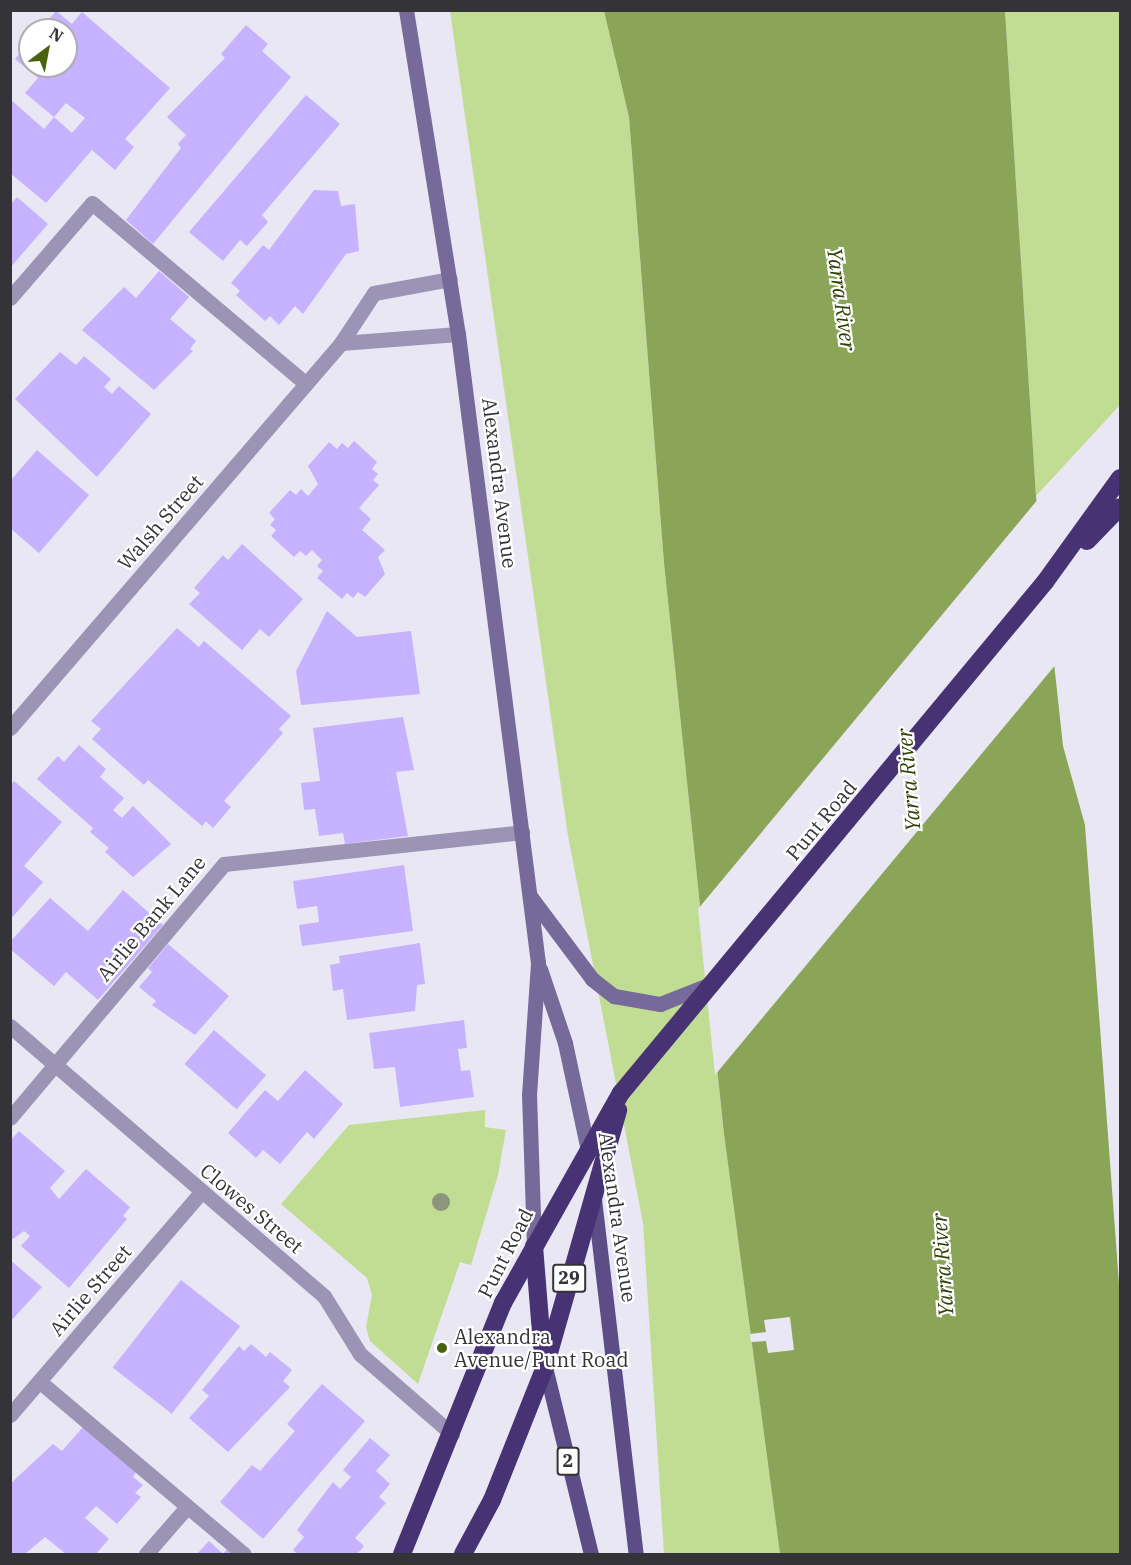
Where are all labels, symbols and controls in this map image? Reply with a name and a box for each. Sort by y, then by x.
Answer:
north arrow [18,18,78,78]
text: N [46,23,67,46]
water label: Yarra River [822,246,862,352]
street label: Alexandra Avenue [478,396,522,570]
street label: Walsh Street [112,470,208,574]
water label: Yarra River [891,727,925,833]
street label: Punt Road [781,775,861,865]
street label: Airlie Bank Lane [92,850,210,986]
street label: Alexandra Avenue [594,1130,642,1304]
street label: Clowes Street [196,1158,308,1258]
street label: Punt Road [472,1204,538,1302]
water label: Yarra River [926,1213,958,1317]
street label: Airlie Street [44,1240,136,1340]
road number: 29 [551,1263,587,1293]
place label: Alexandra Avenue/Punt Road [454,1324,629,1371]
marker: Alexandra Avenue/Punt Road [435,1341,449,1355]
road number: 2 [556,1446,580,1476]

